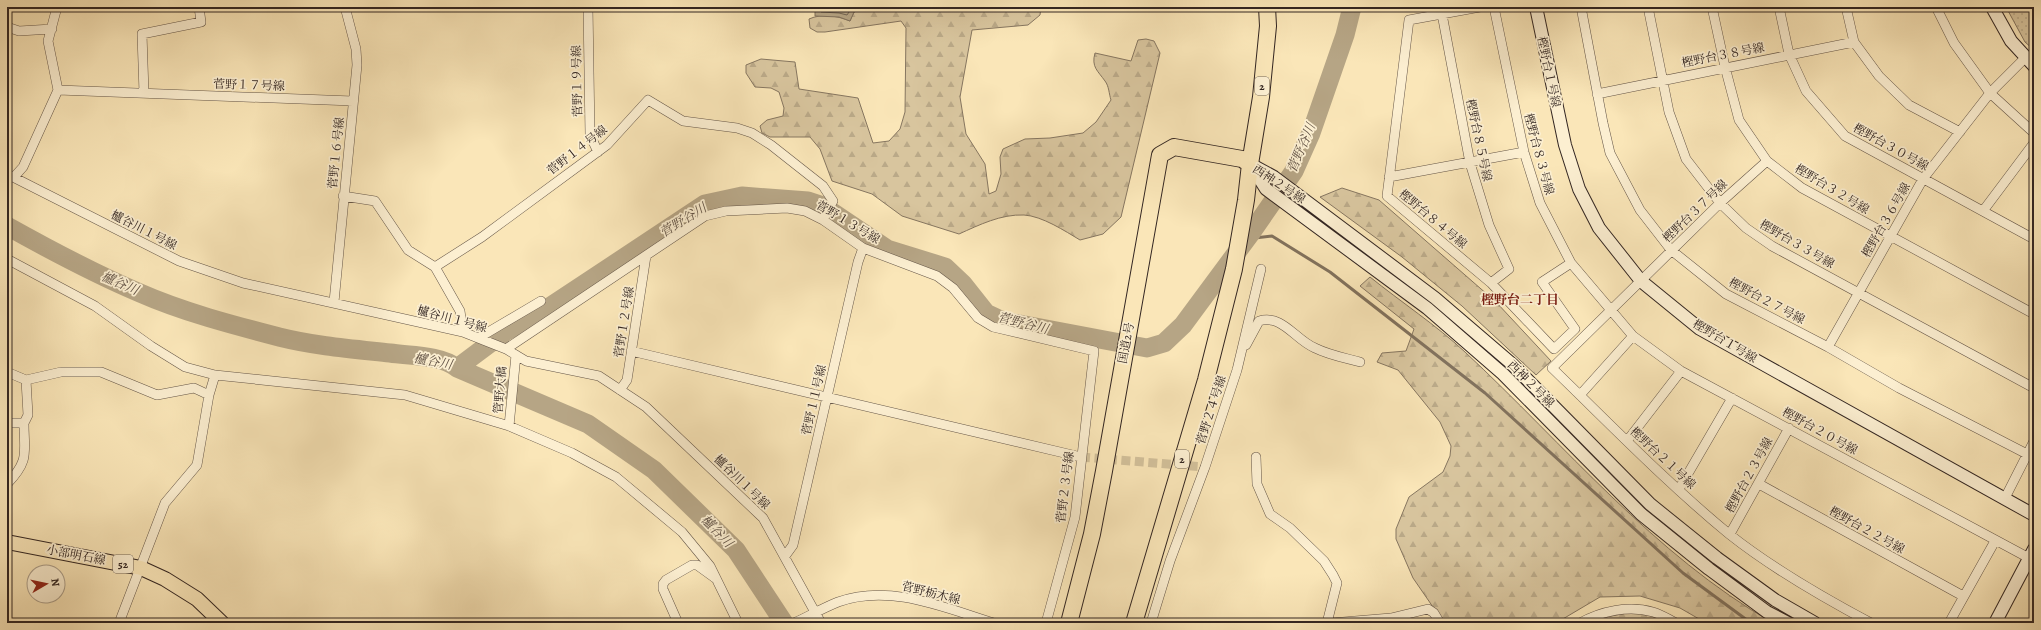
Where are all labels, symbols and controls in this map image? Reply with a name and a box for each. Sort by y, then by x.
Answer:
street label: 樫野台１号線 [1534,35,1564,109]
street label: 樫野台３８号線 [1680,39,1766,71]
street label: 菅野１９号線 [568,45,586,117]
street label: 菅野１７号線 [213,76,285,94]
road number: 2 [1255,77,1269,95]
street label: 樫野台８５号線 [1462,97,1496,183]
street label: 樫野台８３号線 [1520,111,1558,197]
street label: 菅野１６号線 [324,116,348,190]
water label: 菅野谷川 [1283,119,1320,175]
street label: 樫野台３０号線 [1850,120,1932,174]
street label: 菅野１４号線 [544,122,610,178]
street label: 西神２号線 [1249,161,1309,207]
street label: 樫野台３２号線 [1792,161,1872,217]
street label: 樫野台３７号線 [1659,176,1731,246]
street label: 樫野台３６号線 [1858,180,1914,260]
street label: 樫野台８４号線 [1396,186,1470,252]
street label: 菅野１３号線 [813,197,883,247]
water label: 菅野谷川 [656,198,711,241]
street label: 櫨谷川１号線 [108,207,180,253]
street label: 樫野台３３号線 [1757,216,1837,272]
water label: 櫨谷川 [99,268,143,299]
street label: 樫野台２７号線 [1726,274,1808,328]
street label: 菅野１２号線 [610,285,638,359]
district label: 樫野台二丁目 [1481,291,1559,308]
street label: 櫨谷川１号線 [415,302,489,336]
water label: 菅野谷川 [996,308,1052,338]
street label: 樫野台１号線 [1690,316,1760,366]
street label: 国道2号 [1114,321,1138,365]
water label: 櫨谷川 [412,349,456,373]
street label: 西神２号線 [1504,357,1558,411]
street label: 菅野１１号線 [798,363,830,437]
street label: 管野大橋 [490,365,510,415]
street label: 菅野２４号線 [1192,373,1230,447]
street label: 樫野台２０号線 [1779,404,1861,458]
street label: 樫野台２１号線 [1627,423,1699,493]
street label: 樫野台２３号線 [1722,434,1776,516]
street label: 菅野２３号線 [1053,450,1077,524]
road number: 2 [1175,450,1189,468]
street label: 櫨谷川１号線 [711,451,773,513]
street label: 樫野台２２号線 [1826,503,1908,557]
water label: 櫨谷川 [697,511,738,552]
street label: 小部明石線 [45,541,107,569]
road number: 52 [113,555,133,573]
north arrow [26,564,66,604]
text: N [47,577,63,588]
street label: 菅野栃木線 [900,578,962,608]

